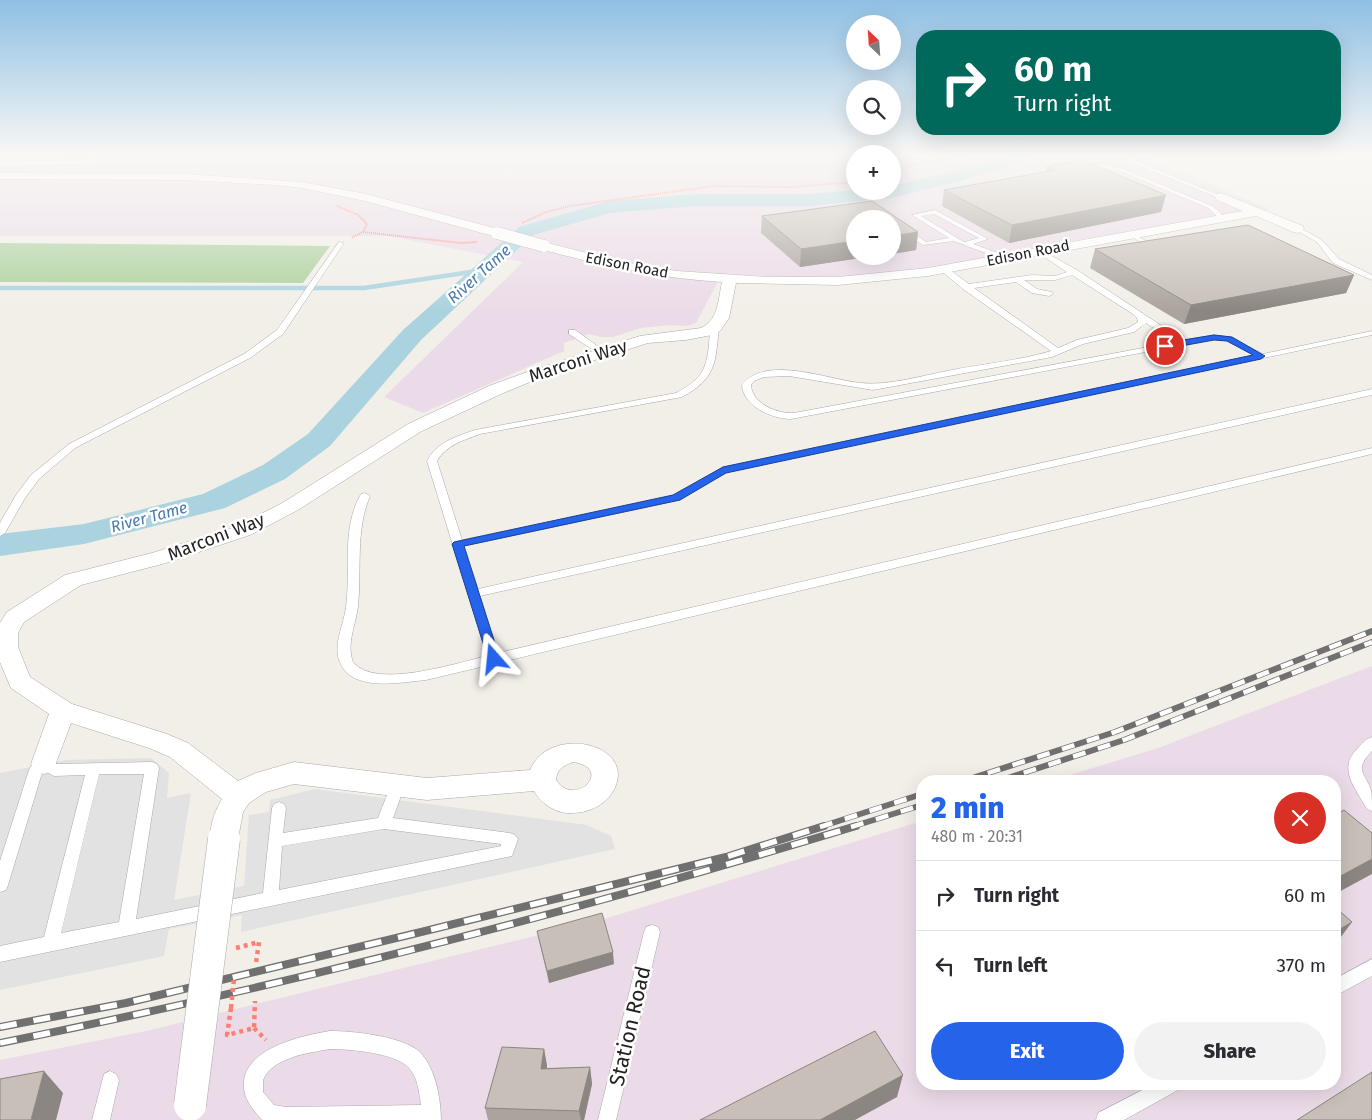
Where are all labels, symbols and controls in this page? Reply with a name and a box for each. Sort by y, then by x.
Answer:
north arrow [846,15,901,70]
map controls [846,15,901,265]
text: 60 m [1014,48,1092,90]
icon: right [931,50,996,115]
button: search [846,80,901,135]
text: Turn right [1014,90,1111,117]
button: + [846,145,901,200]
button: − [846,210,901,265]
street label: Edison Road [985,236,1071,270]
water label: River Tame [443,241,515,307]
street label: Edison Road [584,248,670,282]
pin [1144,325,1186,367]
icon: arrive [1151,332,1179,360]
street label: Marconi Way [526,335,630,387]
water label: River Tame [109,498,189,536]
street label: Marconi Way [164,508,268,566]
position arrow [467,632,519,684]
text: 2 min [931,790,1004,826]
button: close [1274,792,1326,844]
text: 480 m · 20:31 [931,827,1023,846]
icon: right [931,882,959,910]
text: Turn right [974,884,1059,907]
text: 60 m [1284,884,1326,907]
icon: left [931,952,959,980]
text: Turn left [974,954,1048,977]
text: 370 m [1276,954,1326,977]
street label: Station Road [604,963,656,1089]
button: Exit [931,1022,1124,1080]
button: Share [1134,1022,1326,1080]

